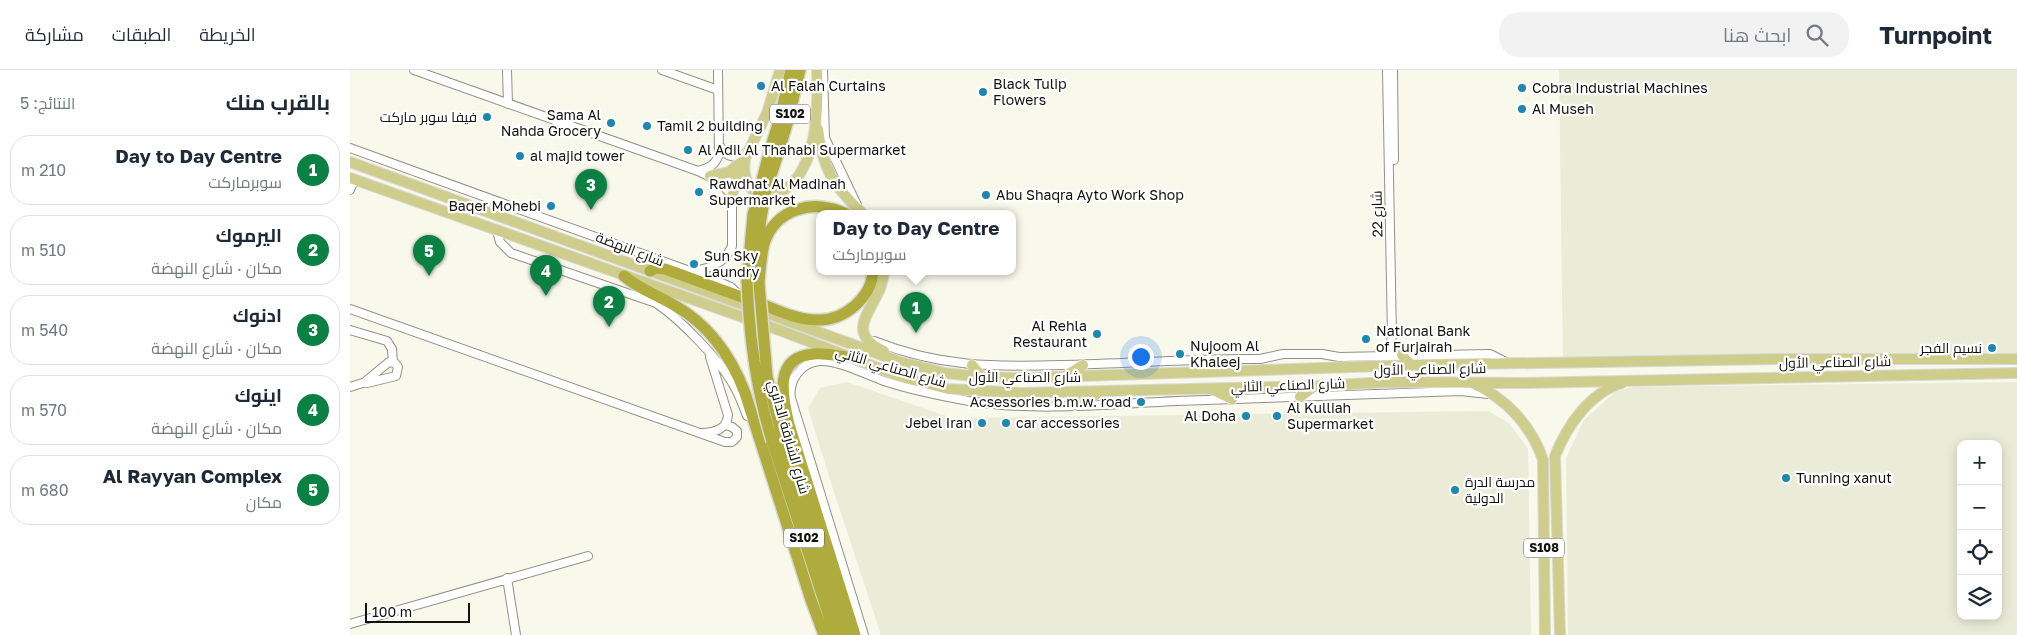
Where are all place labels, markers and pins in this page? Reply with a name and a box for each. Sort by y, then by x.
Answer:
place label: Black Tulip Flowers [993,75,1067,108]
place label: Al Falah Curtains [771,77,886,94]
place label: Cobra Industrial Machines [1532,79,1708,96]
marker: Al Falah Curtains [755,80,767,92]
marker: Cobra Industrial Machines [1516,82,1528,94]
marker: Black Tulip Flowers [977,86,989,98]
place label: Al Museh [1532,100,1594,117]
marker: Al Museh [1516,103,1528,115]
place label: Sama Al Nahda Grocery [501,106,601,139]
place label: فيفا سوبر ماركت [380,108,477,125]
marker: فيفا سوبر ماركت [481,111,493,123]
marker: Sama Al Nahda Grocery [605,117,617,129]
place label: Tamil 2 building [657,117,763,134]
marker: Tamil 2 building [641,120,653,132]
place label: Al Adil Al Thahabi Supermarket [698,141,906,158]
marker: Al Adil Al Thahabi Supermarket [682,144,694,156]
place label: al majid tower [530,147,625,164]
marker: al majid tower [514,150,526,162]
pin: 3 [575,169,607,210]
place label: Rawdhat Al Madinah Supermarket [709,175,846,208]
marker: Rawdhat Al Madinah Supermarket [693,186,705,198]
place label: Abu Shaqra Ayto Work Shop [996,186,1184,203]
marker: Abu Shaqra Ayto Work Shop [980,189,992,201]
place label: Baqer Mohebi [448,197,541,214]
marker: Baqer Mohebi [545,200,557,212]
pin: 5 [413,235,445,276]
place label: Sun Sky Laundry [704,247,760,280]
pin: 4 [530,255,562,296]
marker: Sun Sky Laundry [688,258,700,270]
pin: 2 [593,286,625,327]
pin: 1 [900,292,932,333]
place label: Al Rehla Restaurant [1013,317,1087,350]
place label: National Bank of Furjairah [1376,322,1471,355]
marker: Al Rehla Restaurant [1091,328,1103,340]
marker: National Bank of Furjairah [1360,333,1372,345]
place label: Nujoom Al Khaleej [1190,337,1259,370]
place label: نسيم الفجر [1919,339,1982,358]
marker: نسيم الفجر [1986,342,1998,354]
marker: Nujoom Al Khaleej [1174,348,1186,360]
place label: Acsessories b.m.w. road [970,393,1131,410]
marker: Acsessories b.m.w. road [1135,396,1147,408]
place label: Al Kulliah Supermarket [1287,399,1374,432]
place label: Al Doha [1184,407,1236,424]
marker: Al Doha [1240,410,1252,422]
marker: Al Kulliah Supermarket [1271,410,1283,422]
place label: Jebel Iran [905,414,972,431]
place label: car accessories [1016,414,1120,431]
marker: Jebel Iran [976,417,988,429]
marker: car accessories [1000,417,1012,429]
place label: Tunning xanut [1796,469,1892,486]
marker: Tunning xanut [1780,472,1792,484]
place label: مدرسة الدرة الدولية [1465,473,1535,506]
marker: مدرسة الدرة الدولية [1449,484,1461,496]

